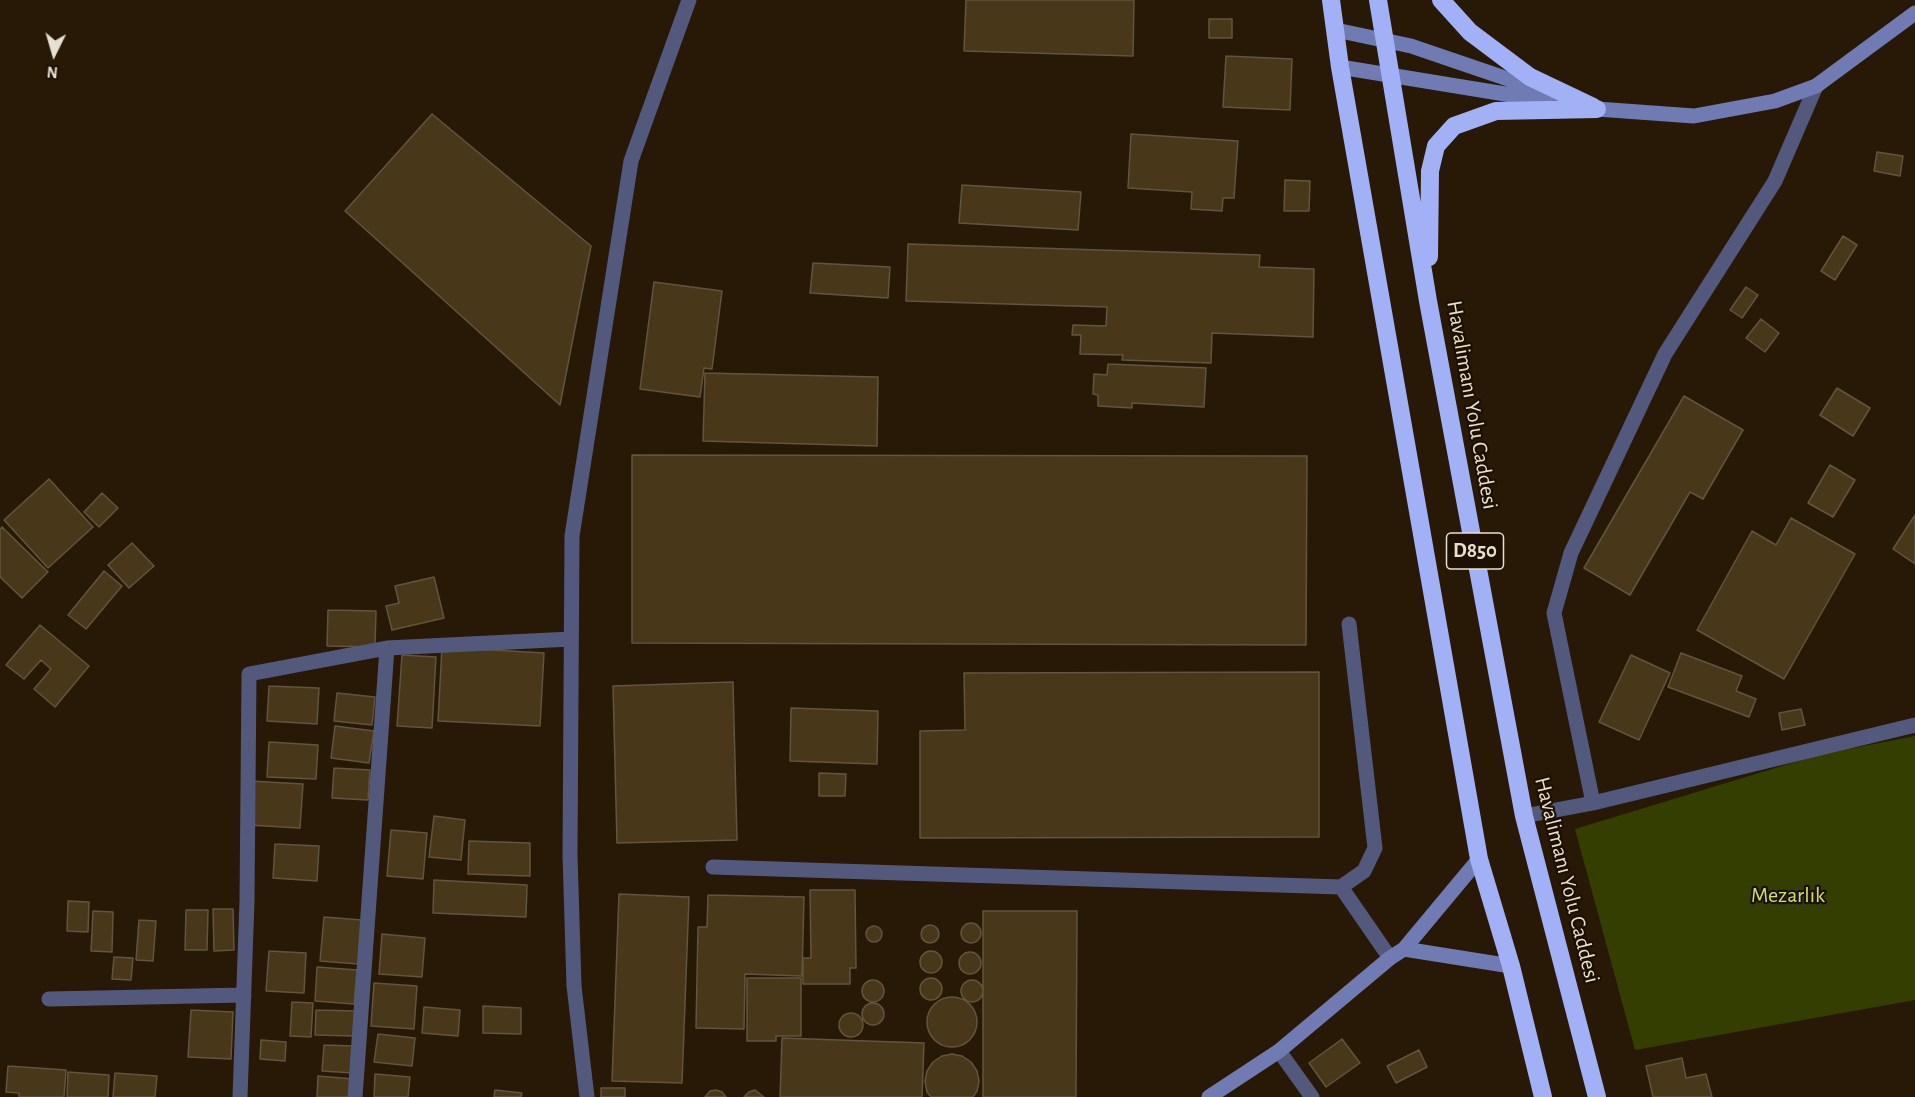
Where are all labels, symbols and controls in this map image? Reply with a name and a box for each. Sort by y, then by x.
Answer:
north arrow [24,24,84,84]
text: N [46,63,59,80]
street label: Havalimanı Yolu Caddesi [1441,299,1503,511]
road number: D850 [1446,533,1504,569]
street label: Havalimanı Yolu Caddesi [1529,774,1605,986]
park label: Mezarlık [1751,882,1825,908]

